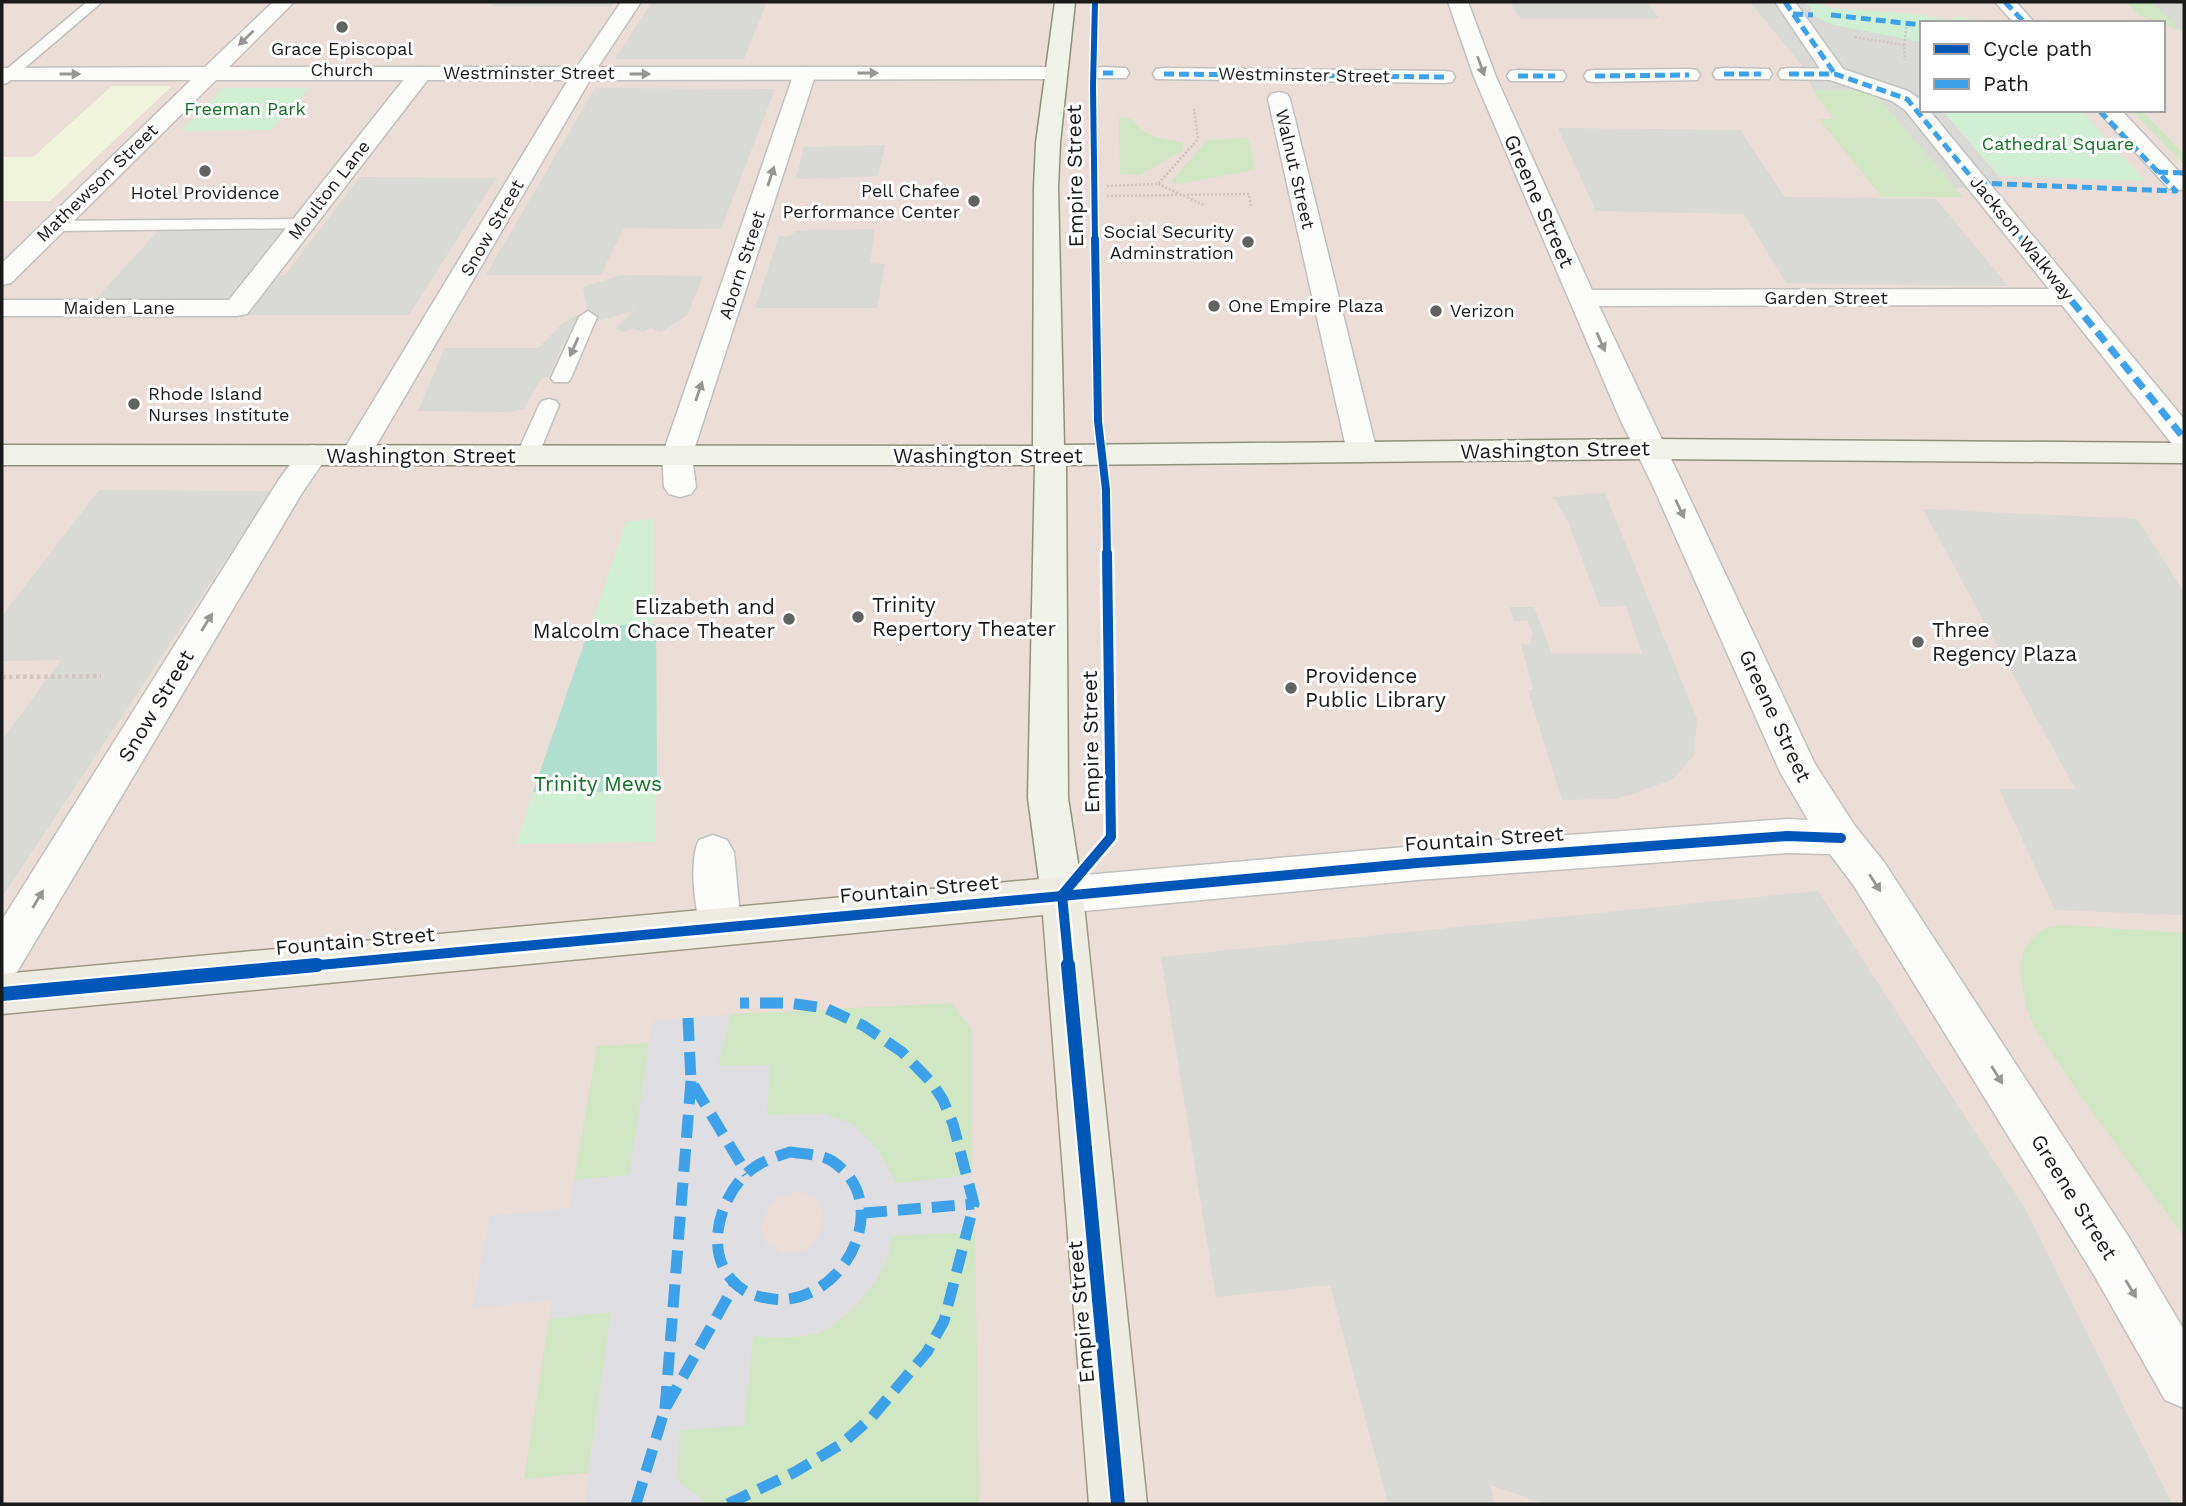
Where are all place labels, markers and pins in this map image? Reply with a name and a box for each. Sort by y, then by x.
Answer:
marker: Grace Episcopal Church [334,19,350,35]
place label: Grace Episcopal Church [271,38,413,80]
marker: Hotel Providence [197,163,213,179]
place label: Pell Chafee Performance Center [782,180,960,222]
place label: Hotel Providence [131,182,279,203]
marker: Pell Chafee Performance Center [966,193,982,209]
place label: Social Security Adminstration [1104,221,1235,263]
marker: Social Security Adminstration [1240,234,1256,250]
place label: One Empire Plaza [1228,295,1384,316]
marker: One Empire Plaza [1206,298,1222,314]
place label: Verizon [1450,300,1515,321]
marker: Verizon [1428,303,1444,319]
place label: Rhode Island Nurses Institute [148,383,289,425]
marker: Rhode Island Nurses Institute [126,396,142,412]
place label: Trinity Repertory Theater [872,592,1057,641]
place label: Elizabeth and Malcolm Chace Theater [533,594,775,643]
marker: Trinity Repertory Theater [850,609,866,625]
marker: Elizabeth and Malcolm Chace Theater [781,611,797,627]
place label: Three Regency Plaza [1932,617,2077,666]
marker: Three Regency Plaza [1910,634,1926,650]
place label: Providence Public Library [1305,663,1446,712]
marker: Providence Public Library [1283,680,1299,696]

